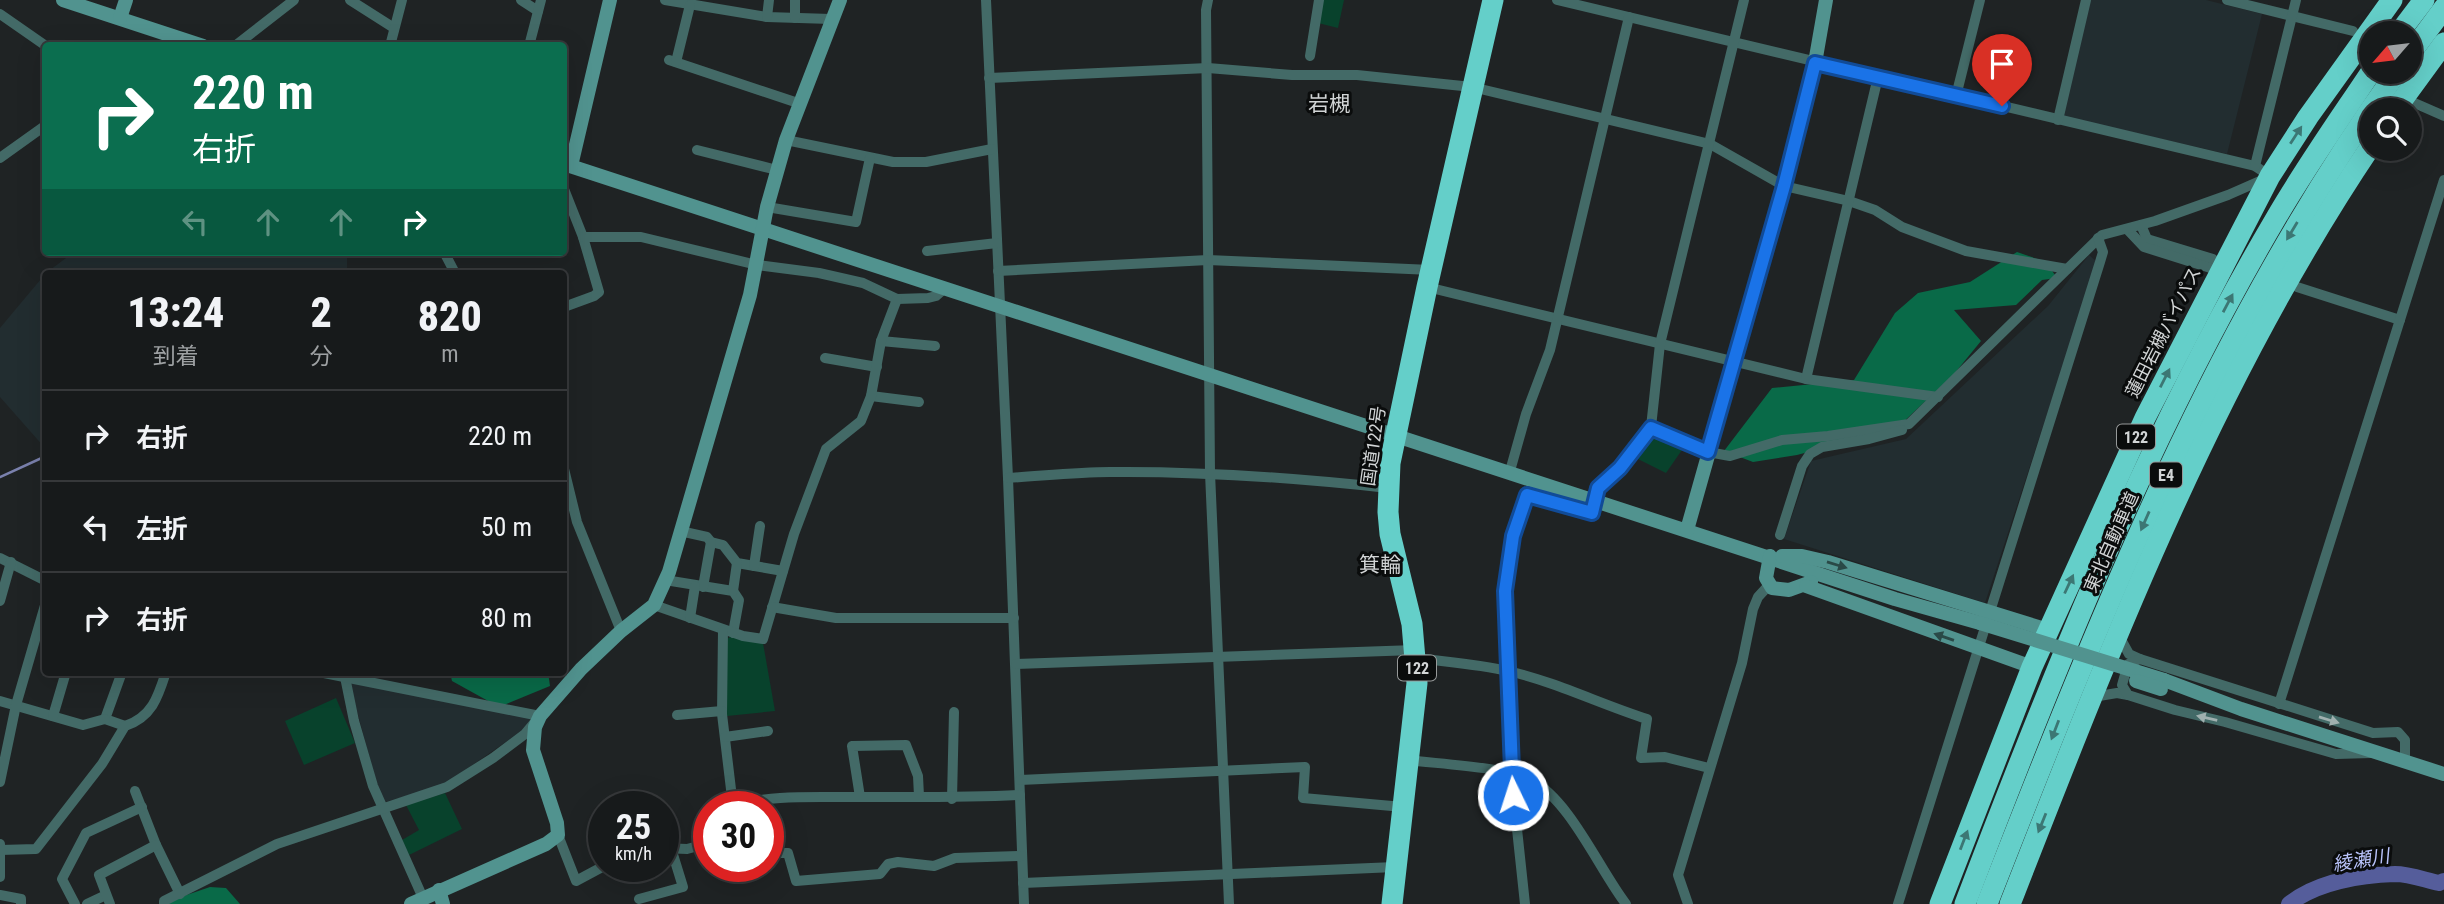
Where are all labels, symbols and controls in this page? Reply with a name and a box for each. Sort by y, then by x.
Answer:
north arrow [2359,21,2422,84]
map controls [2359,21,2422,161]
pin [1972,34,2032,106]
icon: arrive [1983,45,2021,83]
text: 220 m [192,64,314,121]
icon: right [77,70,168,161]
district label: 岩槻 [1308,92,1350,116]
button: search [2359,98,2422,161]
one-way arrow [2290,125,2303,145]
text: 右折 [192,130,256,168]
icon: left [176,203,214,241]
icon: ahead [249,203,287,241]
icon: ahead [322,203,360,241]
icon: right [395,203,433,241]
one-way arrow [2286,222,2299,241]
street label: 蓮田岩槻バイパス [2121,263,2205,401]
text: 13:24 [127,288,224,337]
text: 2 [310,288,332,337]
text: 820 [418,292,482,341]
one-way arrow [2222,294,2234,313]
text: m [441,341,458,368]
text: 到着 [153,343,199,370]
text: 分 [310,343,333,370]
one-way arrow [2160,368,2171,388]
street label: 国道122号 [1357,405,1389,487]
icon: right [77,417,115,455]
text: 220 m [468,421,532,451]
text: 右折 [136,423,188,453]
road number: 122 [2117,424,2155,450]
road number: E4 [2150,462,2182,488]
street label: 東北自動車道 [2079,488,2143,596]
icon: left [77,508,115,546]
one-way arrow [2139,511,2150,532]
text: 50 m [481,512,532,542]
text: 左折 [136,514,188,544]
district label: 箕輪 [1359,553,1401,577]
one-way arrow [1827,560,1848,571]
one-way arrow [2064,574,2075,595]
icon: right [77,599,115,637]
text: 80 m [481,603,532,633]
text: 右折 [136,605,188,635]
one-way arrow [1934,631,1955,642]
road number: 122 [1398,656,1436,680]
one-way arrow [2196,712,2218,723]
one-way arrow [2319,715,2340,725]
one-way arrow [2050,720,2061,741]
position arrow [1476,758,1550,832]
speed limit sign: 30 [693,791,784,882]
text: 25 [616,807,651,848]
one-way arrow [2037,812,2048,833]
one-way arrow [1959,829,1970,850]
text: km/h [615,843,652,864]
water label: 綾瀬川 [2331,844,2393,876]

